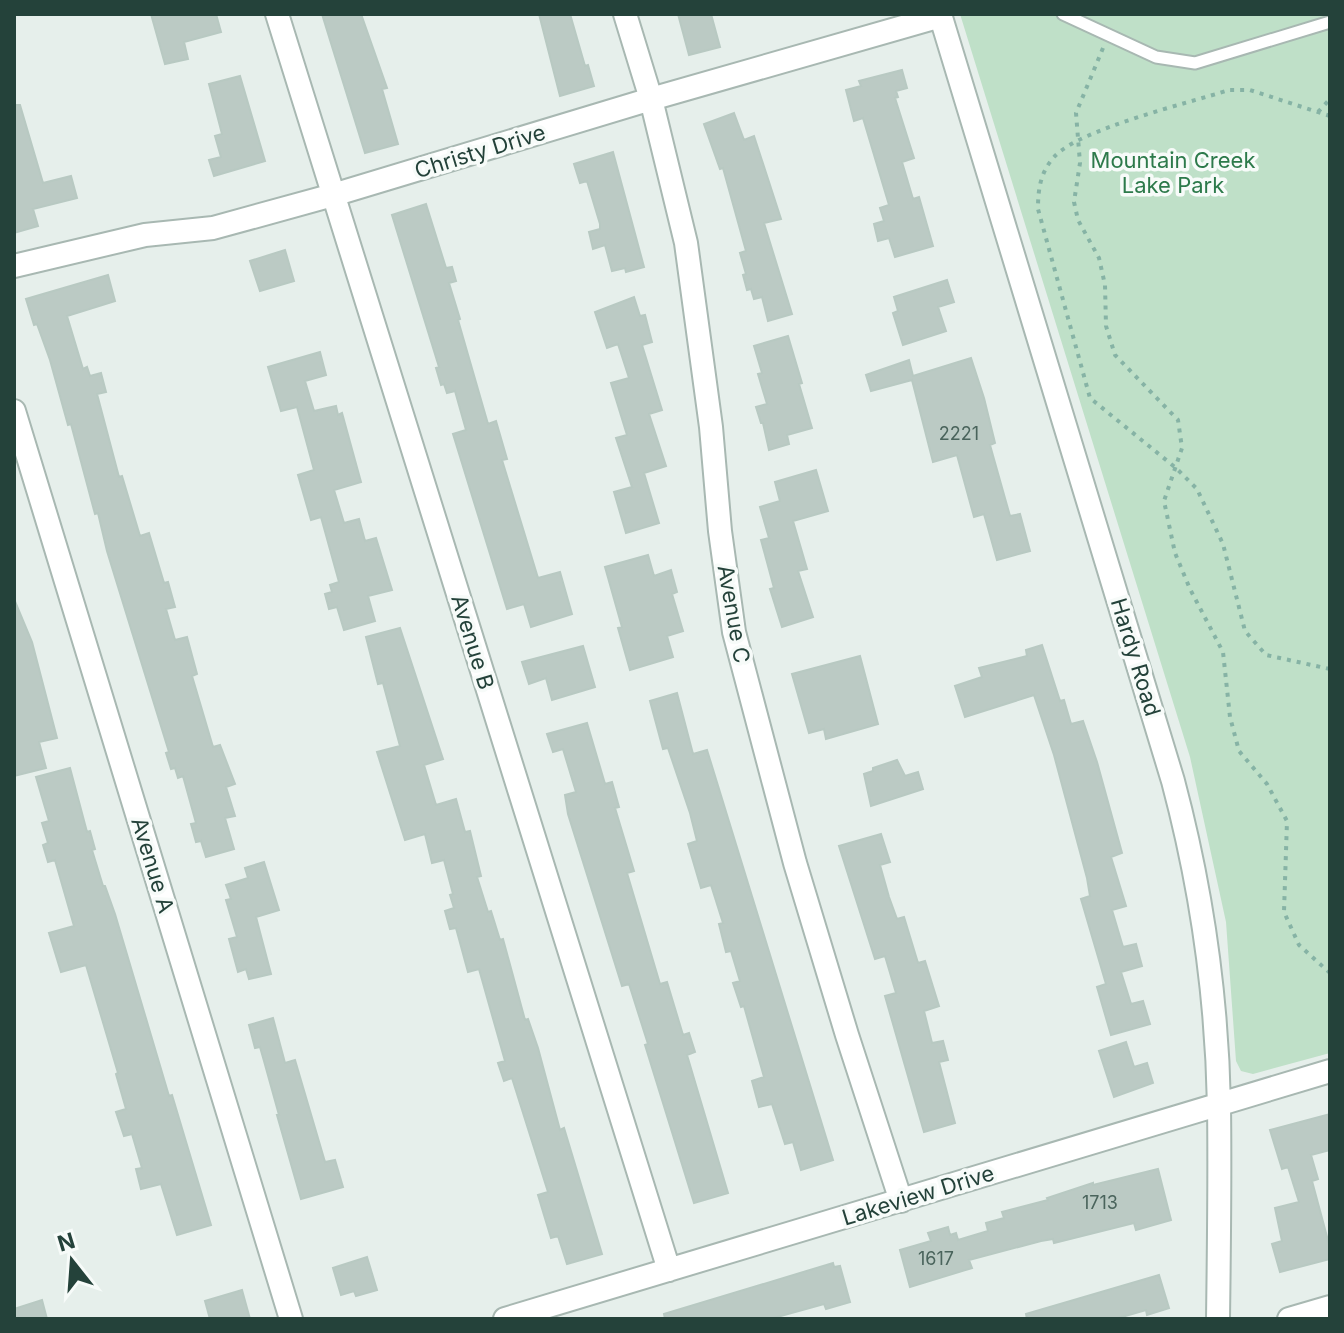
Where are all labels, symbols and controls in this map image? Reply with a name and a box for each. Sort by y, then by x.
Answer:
street label: Christy Drive [411,119,549,183]
park label: Mountain Creek Lake Park [1091,147,1255,198]
house number: 2221 [939,423,979,444]
street label: Avenue C [713,563,755,665]
street label: Avenue B [446,591,500,693]
street label: Hardy Road [1106,595,1166,719]
street label: Avenue A [126,814,180,916]
street label: Lakeview Drive [839,1160,997,1230]
house number: 1713 [1082,1192,1118,1213]
north arrow [32,1221,112,1301]
text: N [54,1227,78,1257]
house number: 1617 [918,1248,954,1269]

